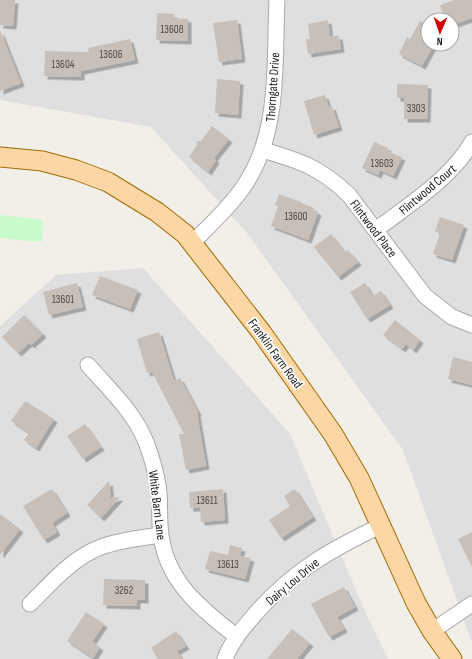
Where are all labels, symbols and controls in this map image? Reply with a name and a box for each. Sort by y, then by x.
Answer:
north arrow [420,12,460,52]
house number: 13608 [161,23,184,36]
text: N [436,35,443,48]
house number: 13606 [100,48,123,61]
street label: Thorngate Drive [263,52,283,122]
house number: 13604 [52,58,75,71]
house number: 3303 [407,102,426,115]
house number: 13603 [371,157,394,170]
street label: Flintwood Court [396,161,460,218]
street label: Flintwood Place [346,196,400,261]
house number: 13600 [284,210,308,223]
house number: 13601 [52,293,74,306]
street label: Franklin Farm Road [245,316,306,392]
street label: White Barn Lane [145,469,169,541]
house number: 13611 [197,494,218,507]
street label: Dairy Lou Drive [263,555,323,609]
house number: 13613 [217,558,239,571]
house number: 3262 [115,584,134,597]

